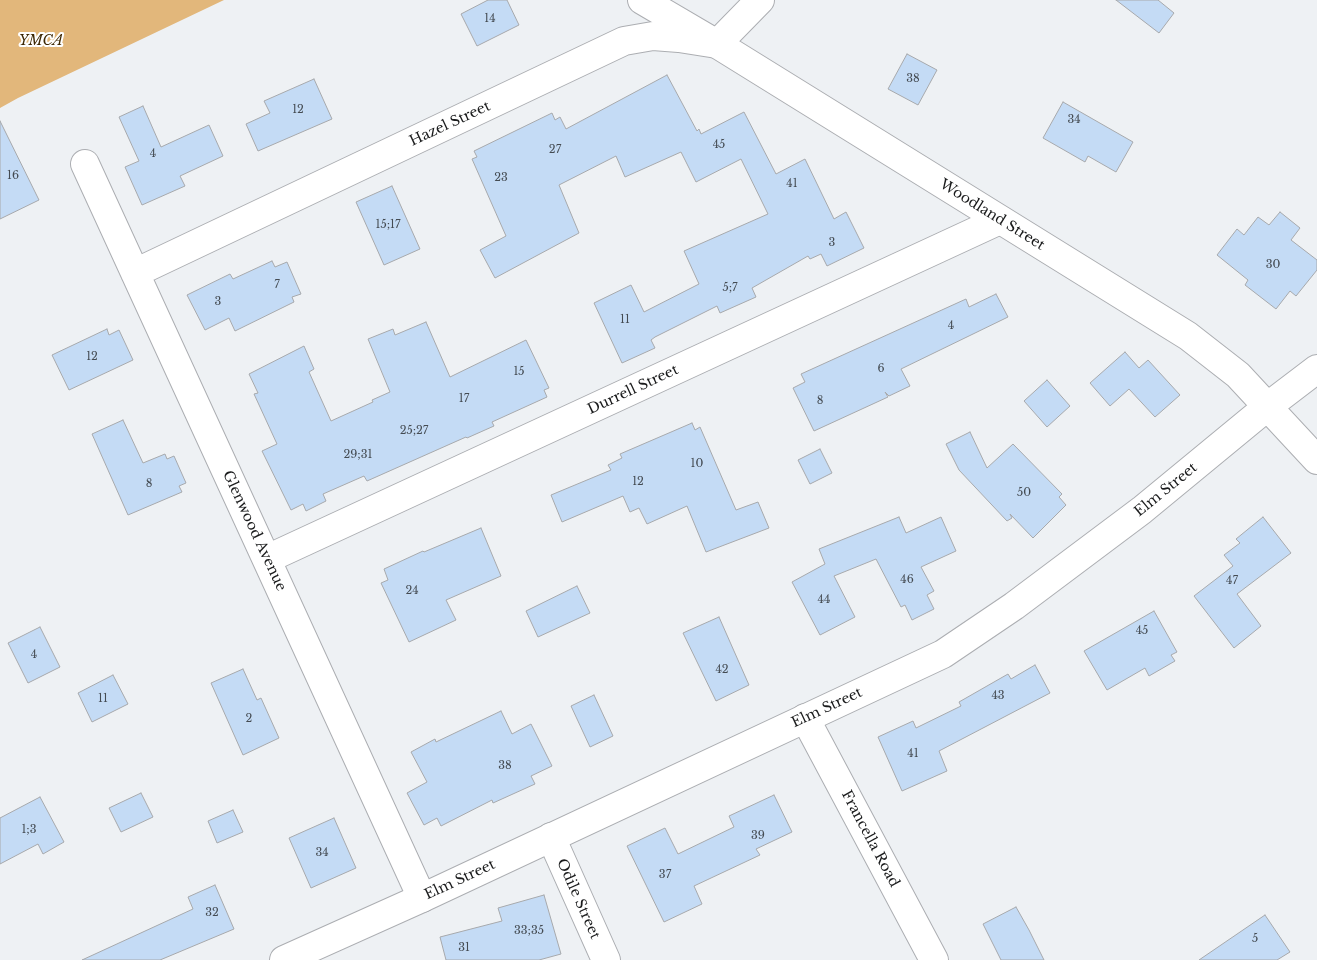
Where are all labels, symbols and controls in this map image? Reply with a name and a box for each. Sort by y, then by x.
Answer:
house number: 14 [484,12,496,26]
park label: YMCA [19,33,63,49]
house number: 38 [906,72,920,86]
street label: Hazel Street [407,98,493,150]
house number: 12 [292,103,304,117]
house number: 34 [1067,113,1081,127]
house number: 45 [713,138,725,152]
house number: 27 [549,143,561,157]
house number: 4 [150,147,156,161]
house number: 16 [7,169,19,183]
house number: 23 [494,171,508,185]
street label: Woodland Street [936,176,1048,254]
house number: 41 [786,177,798,191]
house number: 15;17 [375,218,401,232]
house number: 3 [829,236,835,250]
house number: 30 [1266,258,1280,272]
house number: 7 [274,278,280,292]
house number: 5;7 [722,281,738,295]
house number: 3 [215,295,221,309]
house number: 11 [620,313,630,327]
house number: 4 [948,319,954,333]
house number: 12 [86,350,98,364]
street label: Durrell Street [585,362,681,418]
house number: 6 [877,362,885,376]
house number: 15 [513,365,525,379]
house number: 17 [459,392,469,406]
house number: 8 [817,394,823,408]
house number: 25;27 [400,424,428,438]
house number: 29;31 [344,448,372,462]
house number: 10 [691,457,703,471]
street label: Elm Street [1131,460,1201,520]
street label: Glenwood Avenue [219,468,289,594]
house number: 12 [632,475,644,489]
house number: 8 [146,477,152,491]
house number: 50 [1017,486,1031,500]
house number: 46 [900,573,914,587]
house number: 47 [1226,574,1238,588]
house number: 24 [405,584,419,598]
house number: 44 [818,593,830,607]
house number: 45 [1136,624,1148,638]
house number: 4 [31,648,37,662]
house number: 42 [715,663,729,677]
street label: Elm Street [789,684,865,732]
house number: 43 [991,689,1005,703]
house number: 11 [98,692,108,706]
house number: 2 [246,712,252,726]
house number: 41 [907,747,919,761]
house number: 38 [498,759,512,773]
street label: Francella Road [837,788,903,890]
house number: 1;3 [21,823,37,837]
house number: 39 [751,829,765,843]
house number: 34 [315,846,329,860]
street label: Elm Street [422,856,498,904]
street label: Odile Street [553,856,603,942]
house number: 37 [659,868,671,882]
house number: 32 [205,906,219,920]
house number: 33;35 [514,924,544,938]
house number: 5 [1252,932,1258,946]
house number: 31 [458,941,470,955]

